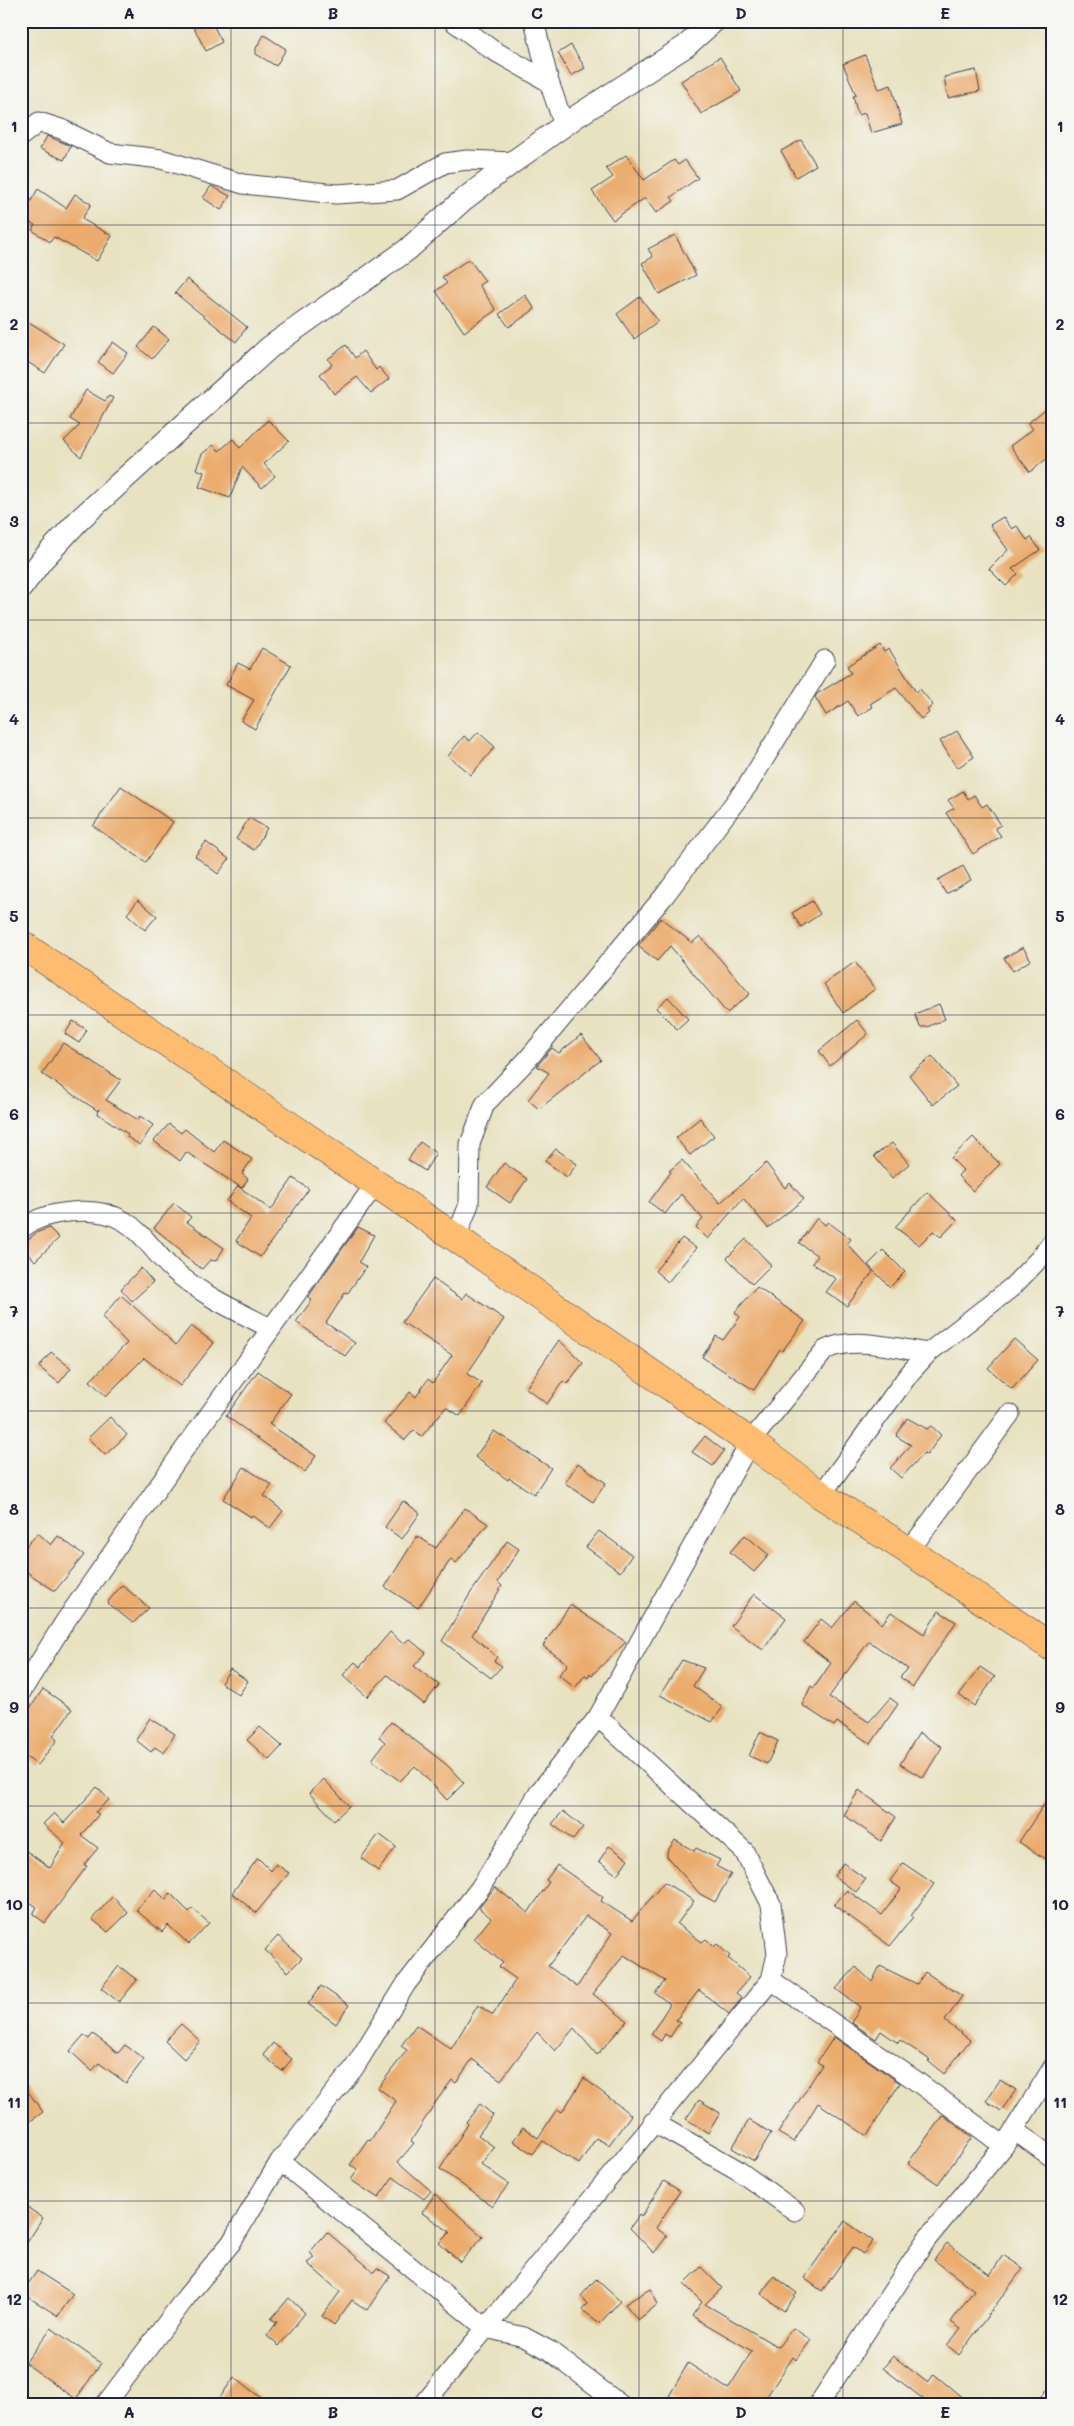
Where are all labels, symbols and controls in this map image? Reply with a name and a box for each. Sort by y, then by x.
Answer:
text: A [123,2,135,23]
text: B [328,2,338,23]
text: C [531,2,543,23]
text: D [735,2,747,23]
text: E [940,2,950,23]
text: 1 [10,115,18,136]
text: 1 [1056,115,1064,136]
text: 2 [10,313,19,334]
text: 2 [1056,313,1065,334]
text: 3 [9,510,19,531]
text: 3 [1055,510,1065,531]
text: 4 [9,708,19,729]
text: 4 [1055,708,1065,729]
text: 5 [9,905,19,926]
text: 5 [1055,905,1065,926]
text: 6 [9,1103,19,1124]
text: 6 [1055,1103,1065,1124]
text: 7 [10,1300,19,1321]
text: 7 [1056,1300,1065,1321]
text: 8 [9,1498,19,1519]
text: 8 [1055,1498,1065,1519]
text: 9 [9,1696,19,1717]
text: 9 [1055,1696,1065,1717]
text: 10 [5,1893,23,1914]
text: 10 [1051,1893,1069,1914]
text: 11 [7,2091,21,2112]
text: 11 [1053,2091,1067,2112]
text: 12 [6,2288,22,2309]
text: 12 [1052,2288,1068,2309]
text: A [123,2401,135,2422]
text: B [328,2401,338,2422]
text: C [531,2401,543,2422]
text: D [735,2401,747,2422]
text: E [940,2401,950,2422]

